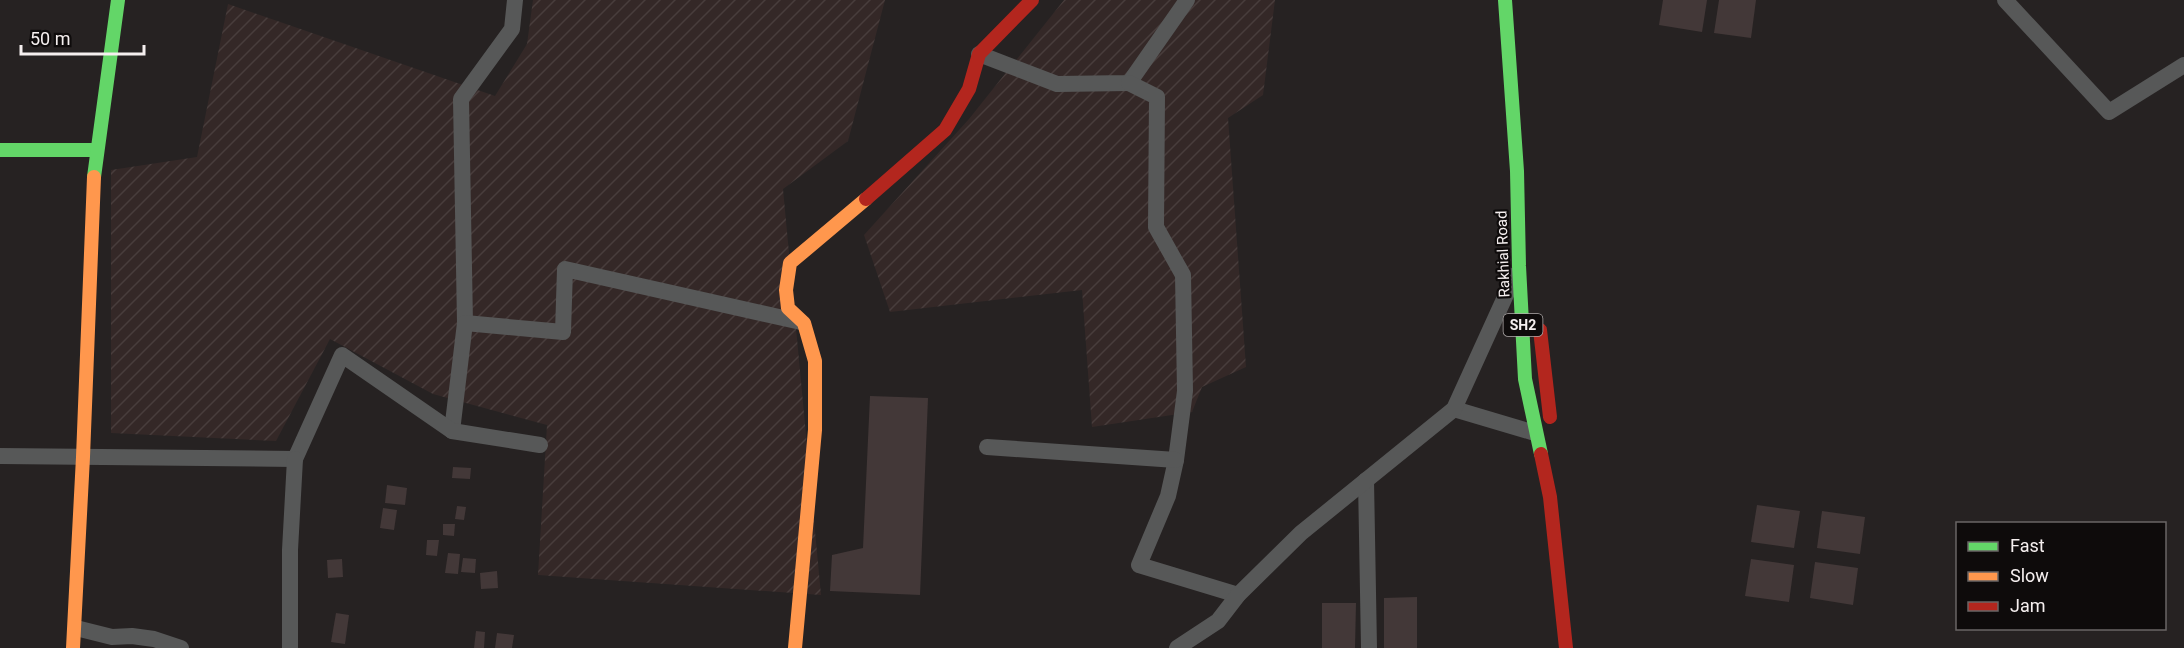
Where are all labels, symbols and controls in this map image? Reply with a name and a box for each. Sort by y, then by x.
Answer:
scale bar [21,18,144,56]
text: 50 m [30,28,70,49]
street label: Rakhial Road [1492,210,1514,298]
road number: SH2 [1504,314,1543,336]
legend [1956,522,2166,630]
text: Fast [2010,535,2045,556]
text: Slow [2010,565,2049,586]
text: Jam [2010,595,2046,616]

